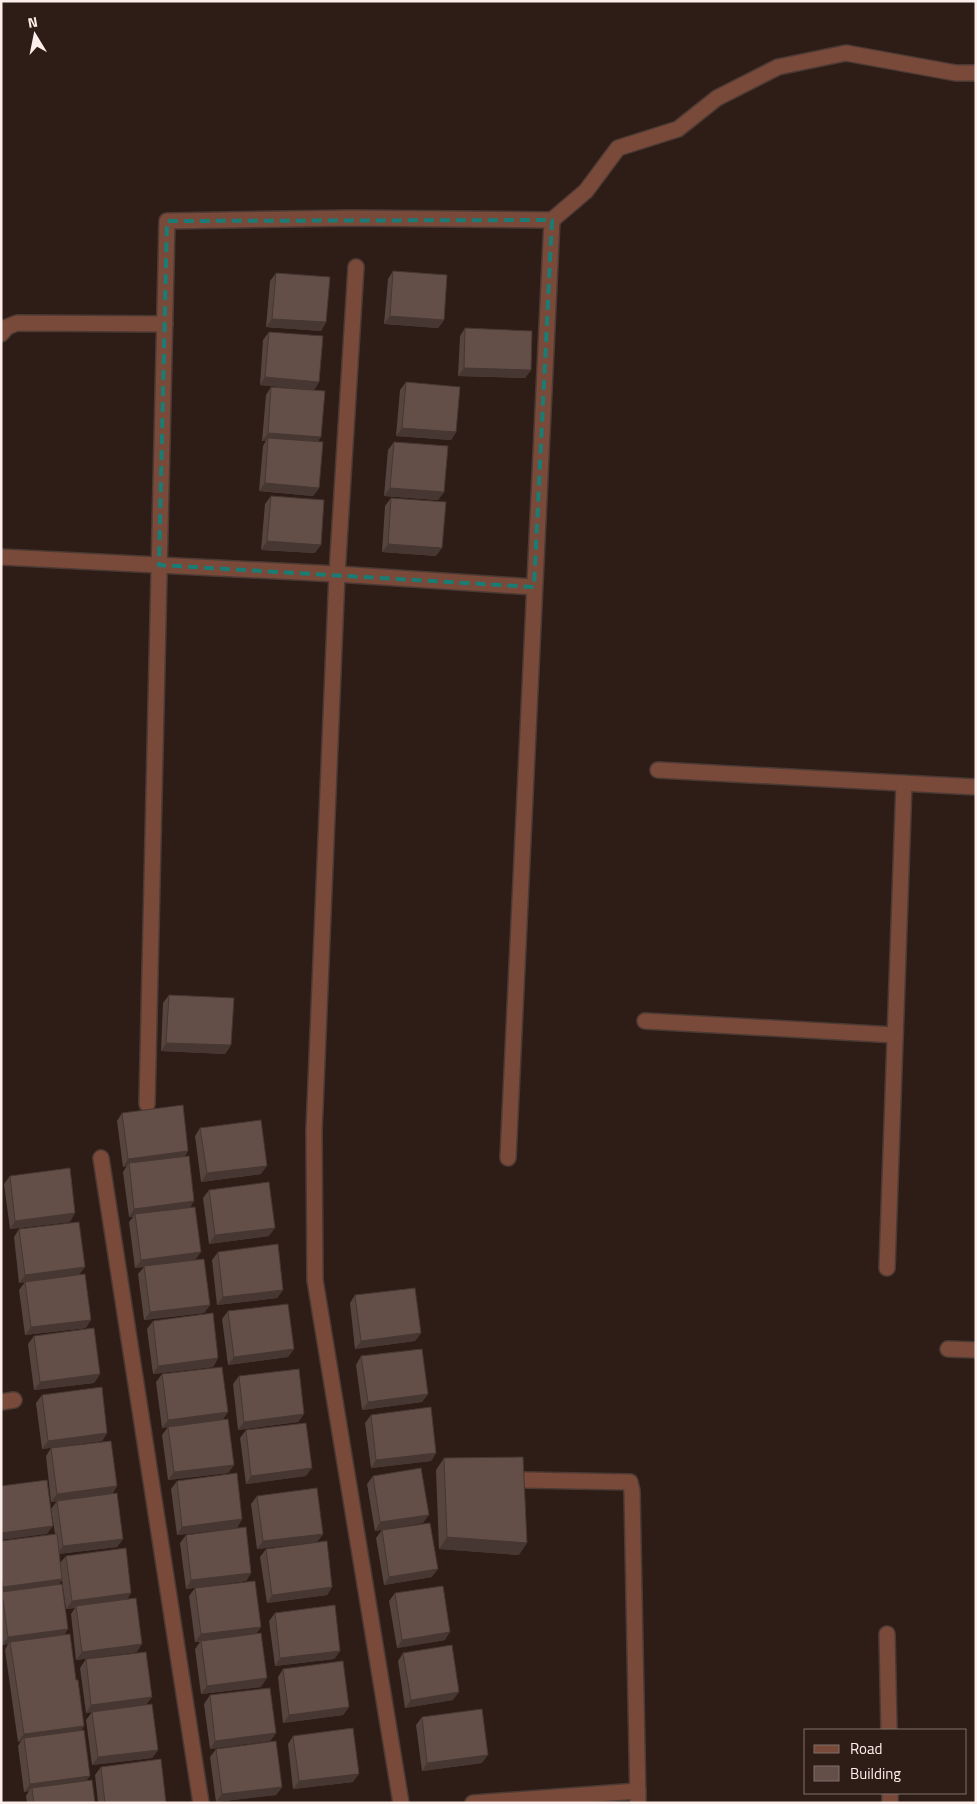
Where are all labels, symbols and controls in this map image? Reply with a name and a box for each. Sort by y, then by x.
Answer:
north arrow [10,10,60,60]
text: N [26,11,39,33]
legend [804,1729,967,1794]
text: Road [850,1737,882,1760]
text: Building [850,1762,901,1785]

